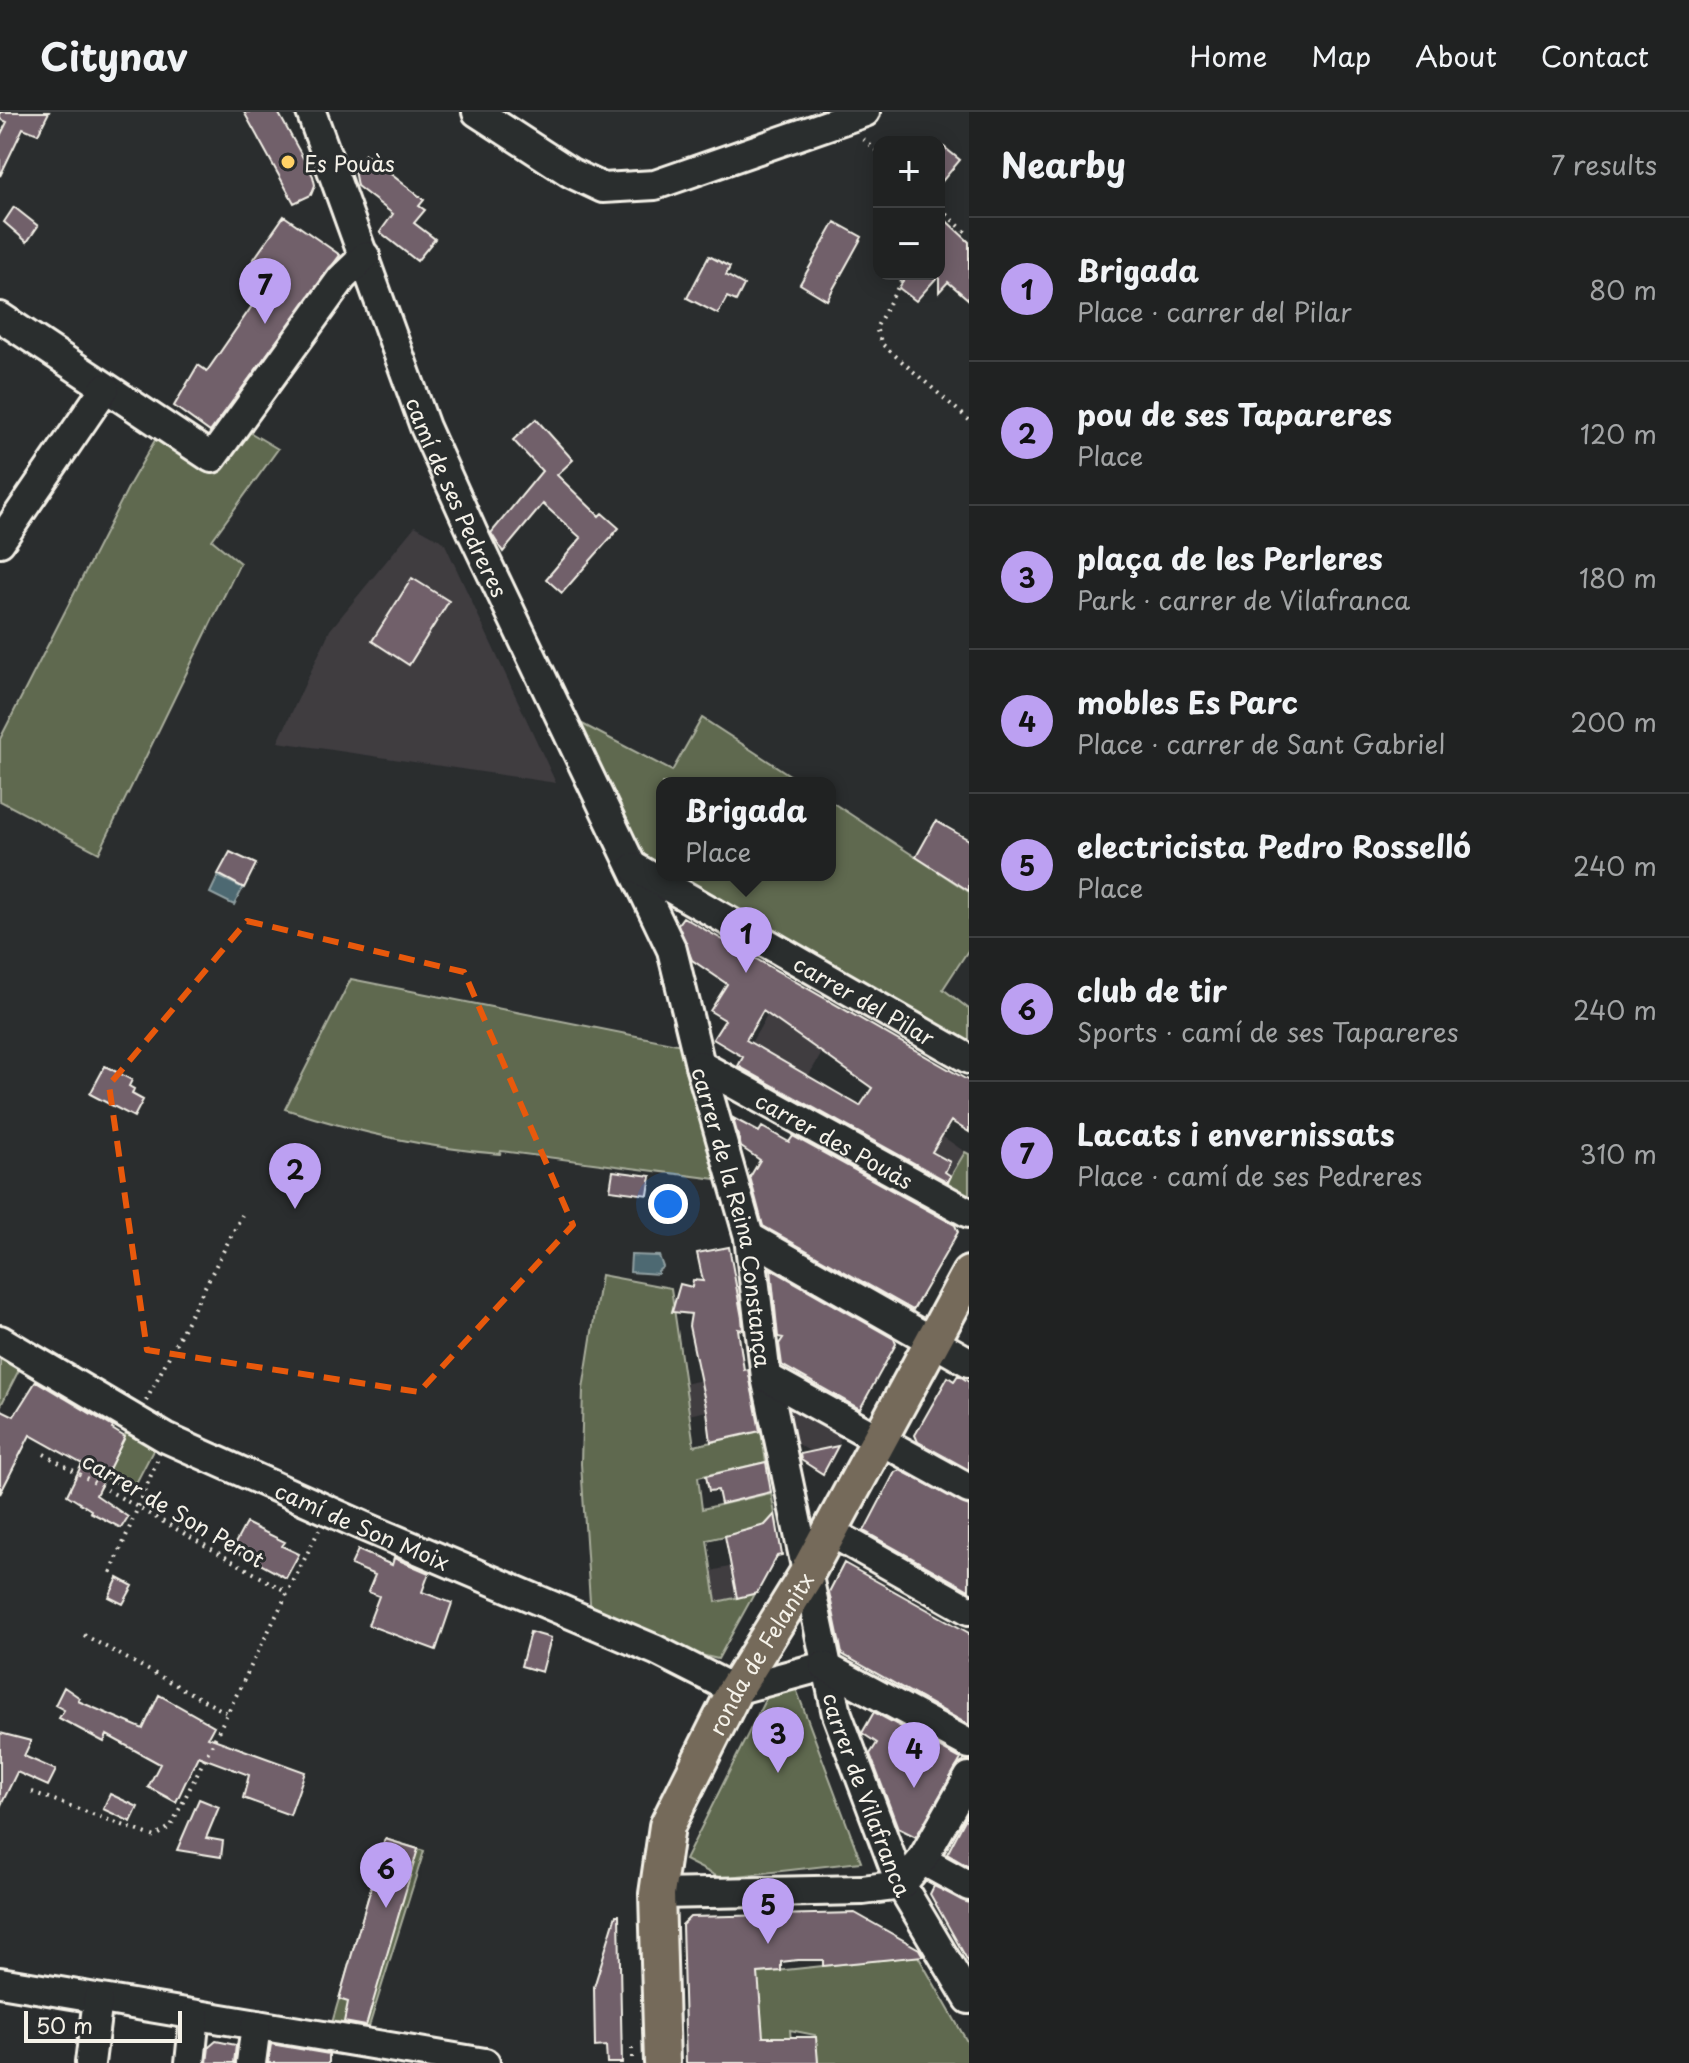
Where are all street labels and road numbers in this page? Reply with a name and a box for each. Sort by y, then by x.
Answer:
street label: camí de ses Pedreres [399,392,517,602]
street label: carrer del Pilar [788,946,941,1053]
street label: carrer de la Reina Constança [685,1063,781,1369]
street label: carrer des Pouàs [750,1083,920,1196]
street label: carrer de Son Perot [77,1443,271,1575]
street label: camí de Son Moix [270,1473,455,1577]
street label: ronda de Felanitx [699,1565,821,1740]
street label: carrer de Vilafranca [816,1690,921,1903]

